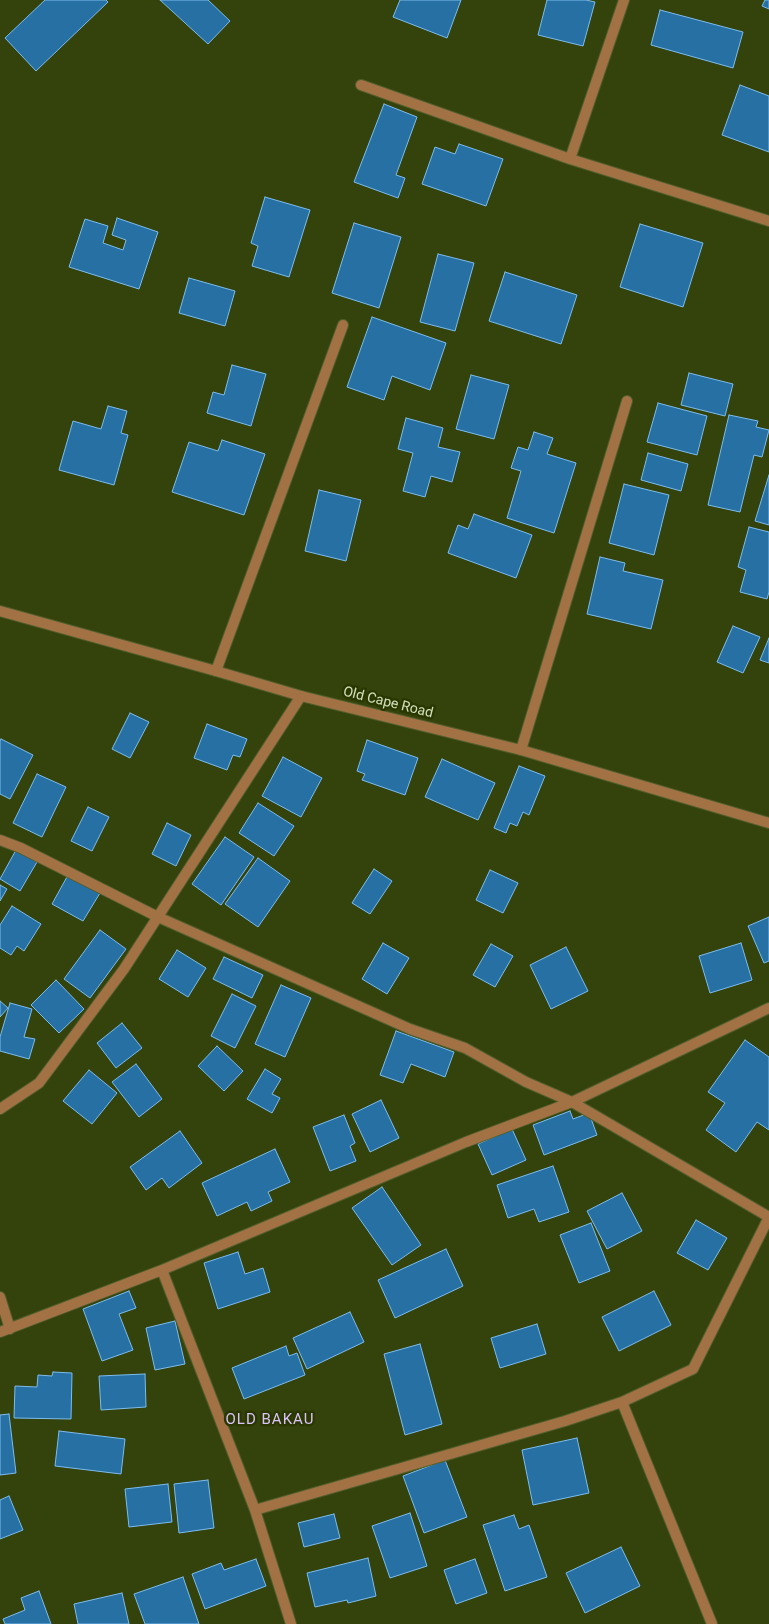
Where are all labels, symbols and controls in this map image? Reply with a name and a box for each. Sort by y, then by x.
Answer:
street label: Old Cape Road [341,684,435,722]
district label: OLD BAKAU [224,1411,316,1429]

